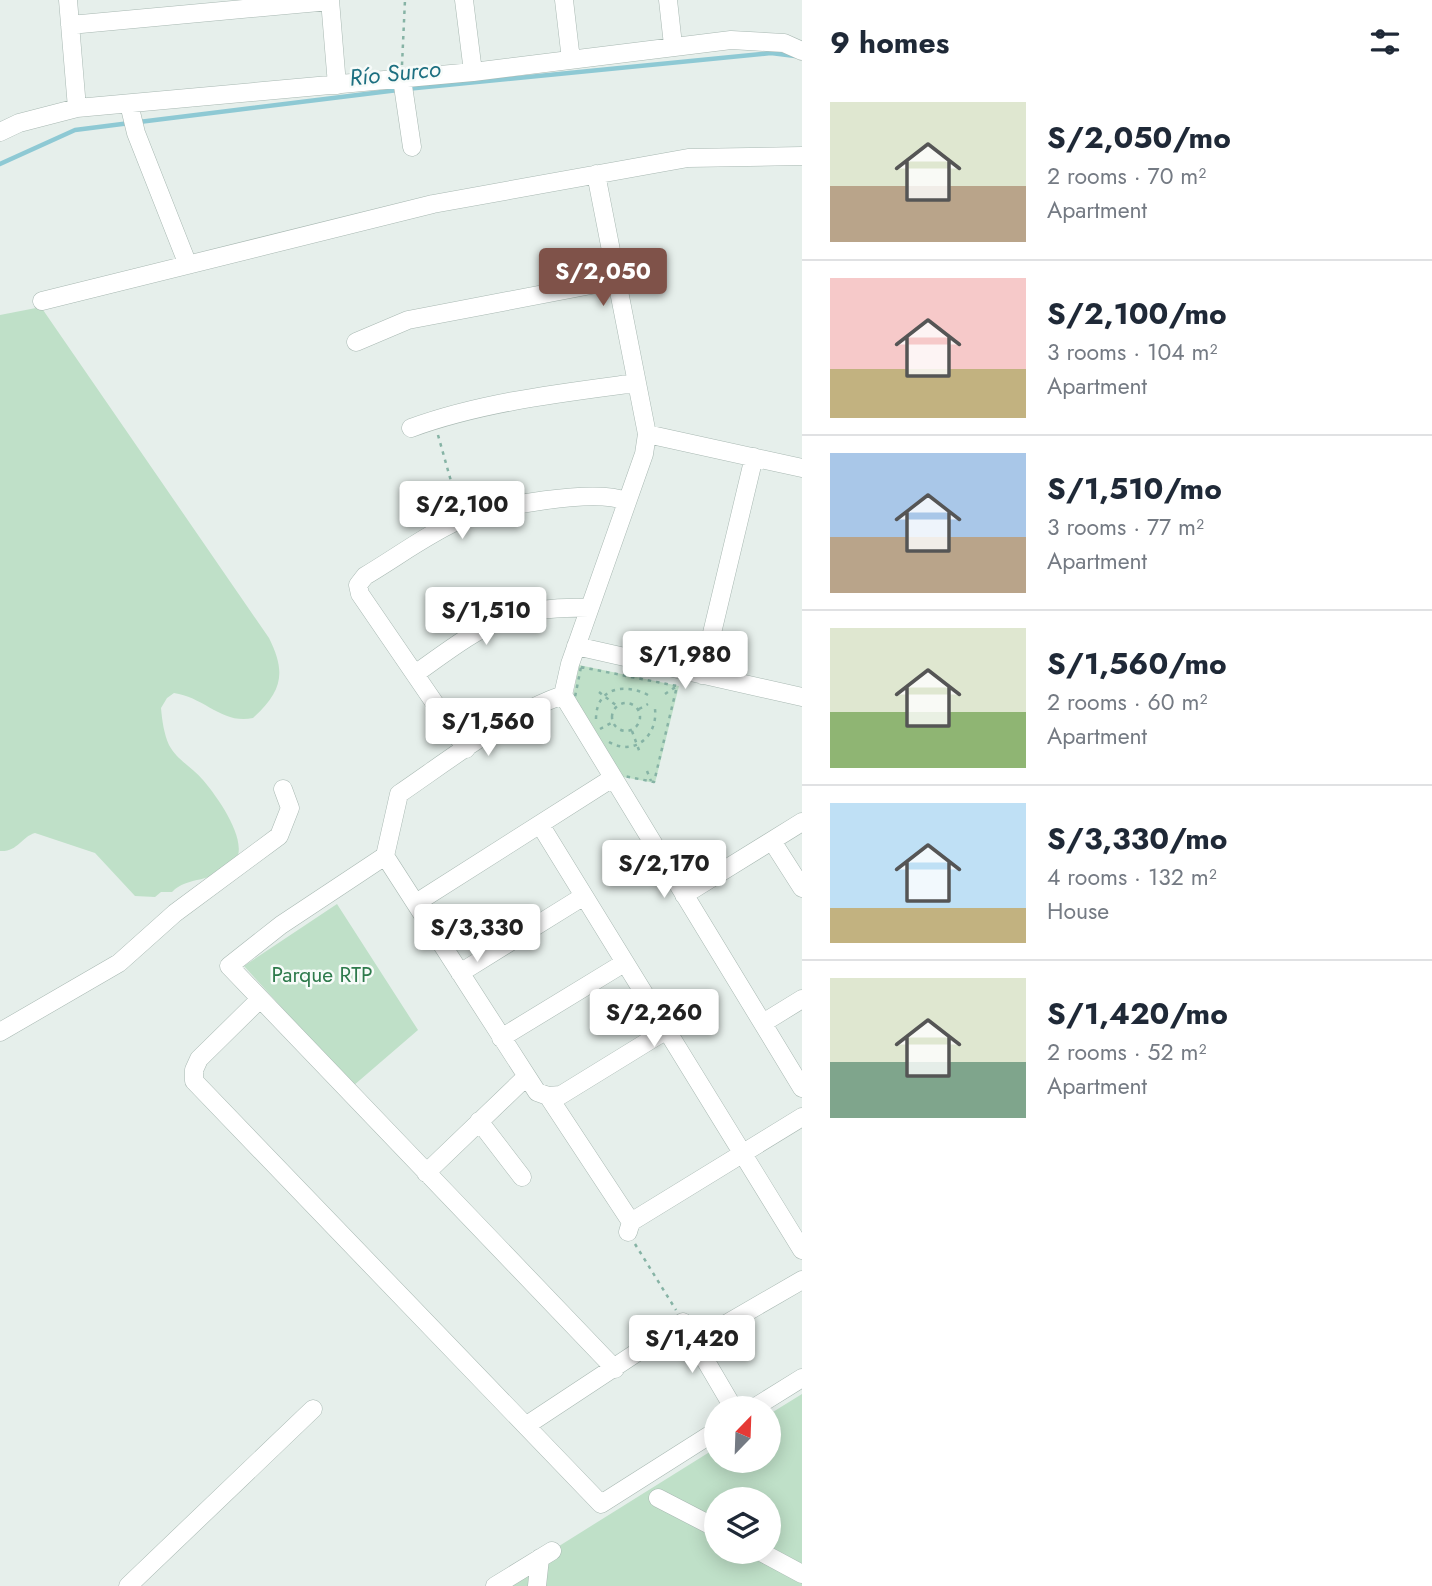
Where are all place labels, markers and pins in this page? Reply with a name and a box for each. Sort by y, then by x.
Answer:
pin: S/2,050 [538,248,668,308]
pin: S/2,100 [397,482,527,541]
pin: S/1,510 [421,588,551,647]
pin: S/1,980 [620,632,750,691]
pin: S/1,560 [423,698,553,758]
pin: S/2,170 [599,841,729,900]
pin: S/3,330 [412,904,542,964]
pin: S/2,260 [589,990,719,1049]
pin: S/1,420 [627,1316,757,1375]

